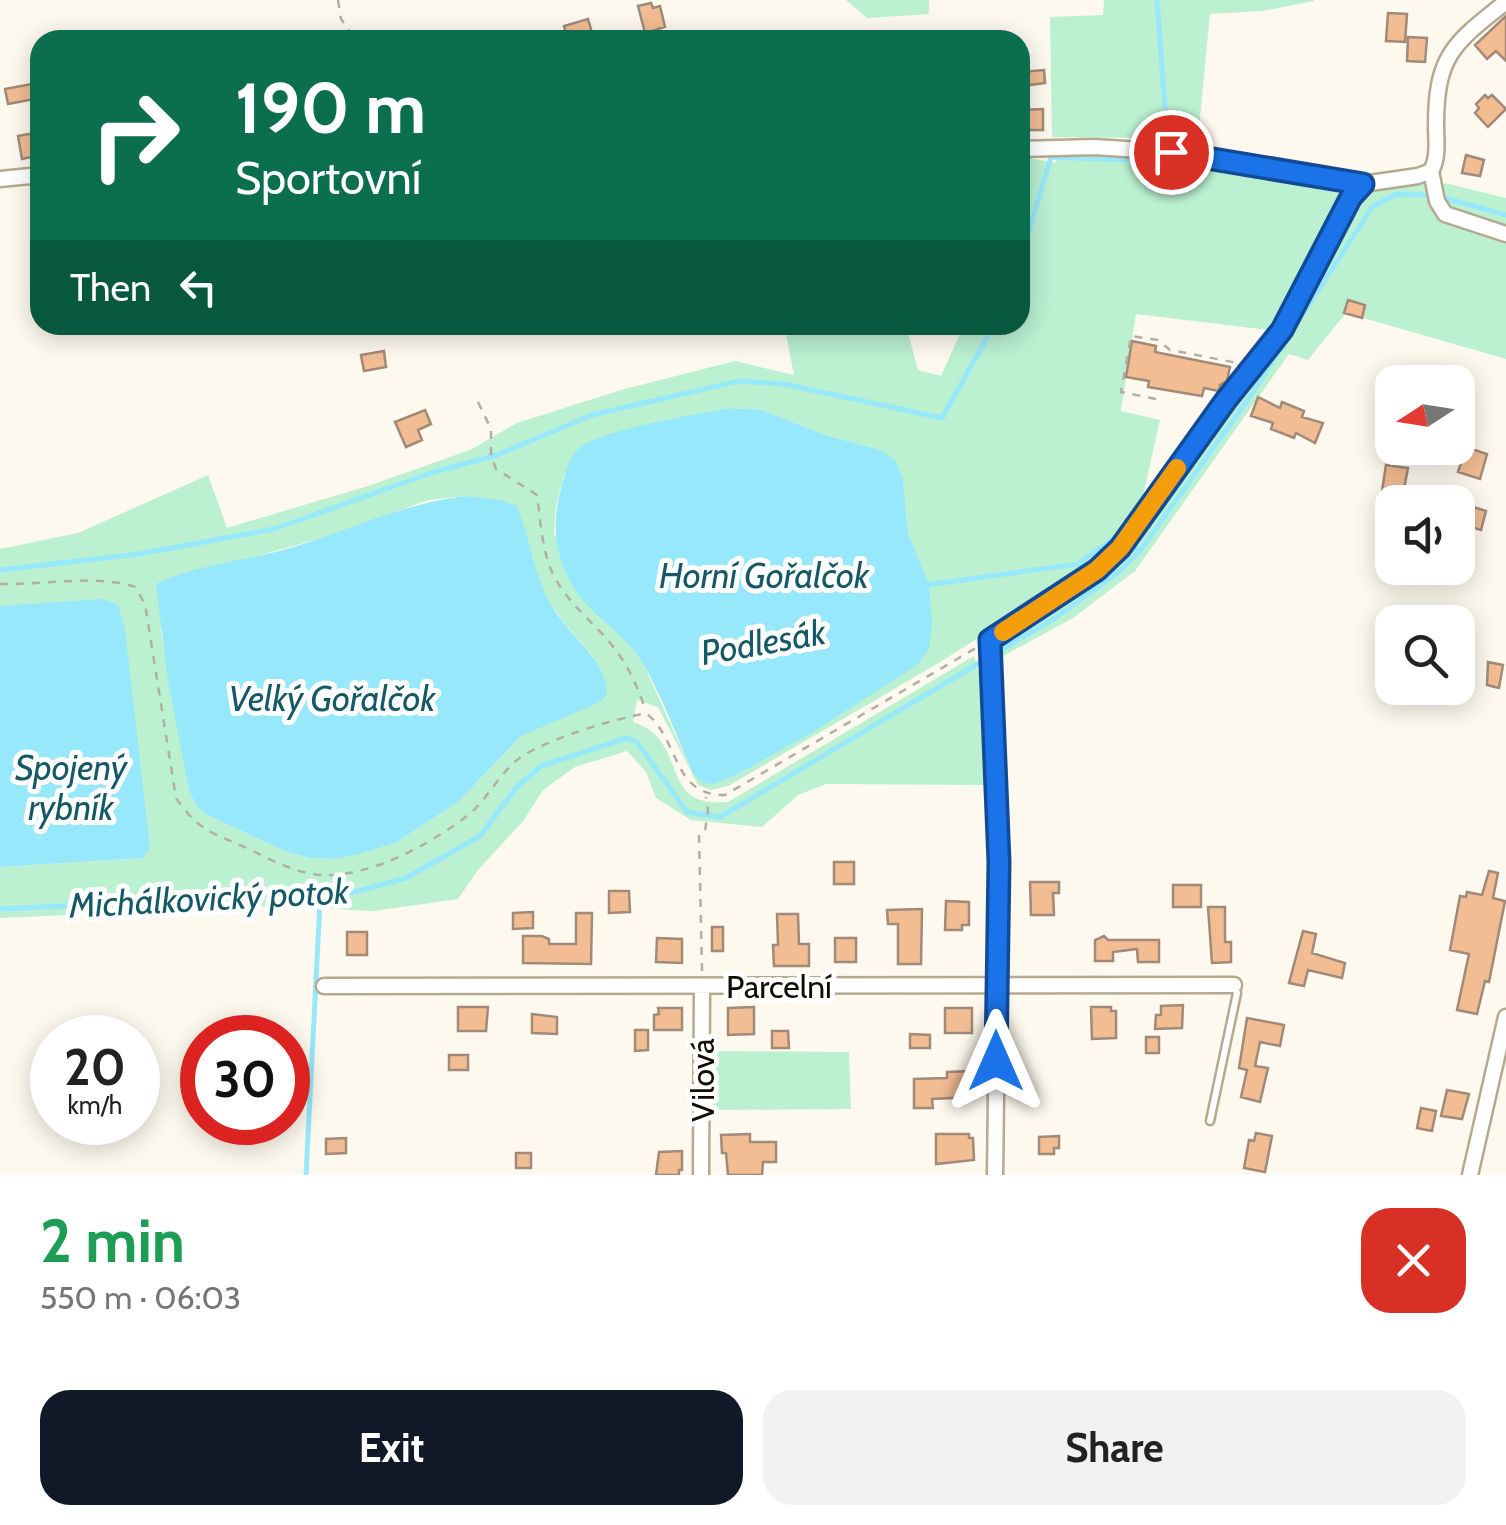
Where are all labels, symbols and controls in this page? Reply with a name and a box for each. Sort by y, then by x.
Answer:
text: 190 m [235,65,426,151]
icon: right [70,70,200,200]
pin [1129,110,1214,195]
icon: arrive [1144,125,1199,180]
text: Sportovní [235,151,421,205]
icon: left [171,260,226,315]
text: Then [70,264,151,311]
north arrow [1375,365,1475,465]
map controls [1375,365,1475,705]
button: sound [1375,485,1475,585]
water label: Horní Gořalčok [659,554,870,597]
button: search [1375,605,1475,705]
water label: Podlesák [697,610,830,674]
water label: Velký Gořalčok [229,677,436,720]
water label: Spojený rybník [15,746,129,829]
water label: Michálkovický potok [67,869,351,927]
street label: Parcelní [726,967,832,1006]
position arrow [944,1009,1048,1113]
speed limit sign: 30 [180,1015,310,1145]
text: 20 [64,1037,126,1098]
street label: Vilová [683,1038,722,1122]
text: km/h [68,1090,122,1120]
text: 2 min [40,1204,185,1277]
button: close [1361,1208,1466,1313]
text: 550 m · 06:03 [40,1278,241,1317]
button: Exit [40,1390,743,1505]
button: Share [763,1390,1466,1505]

